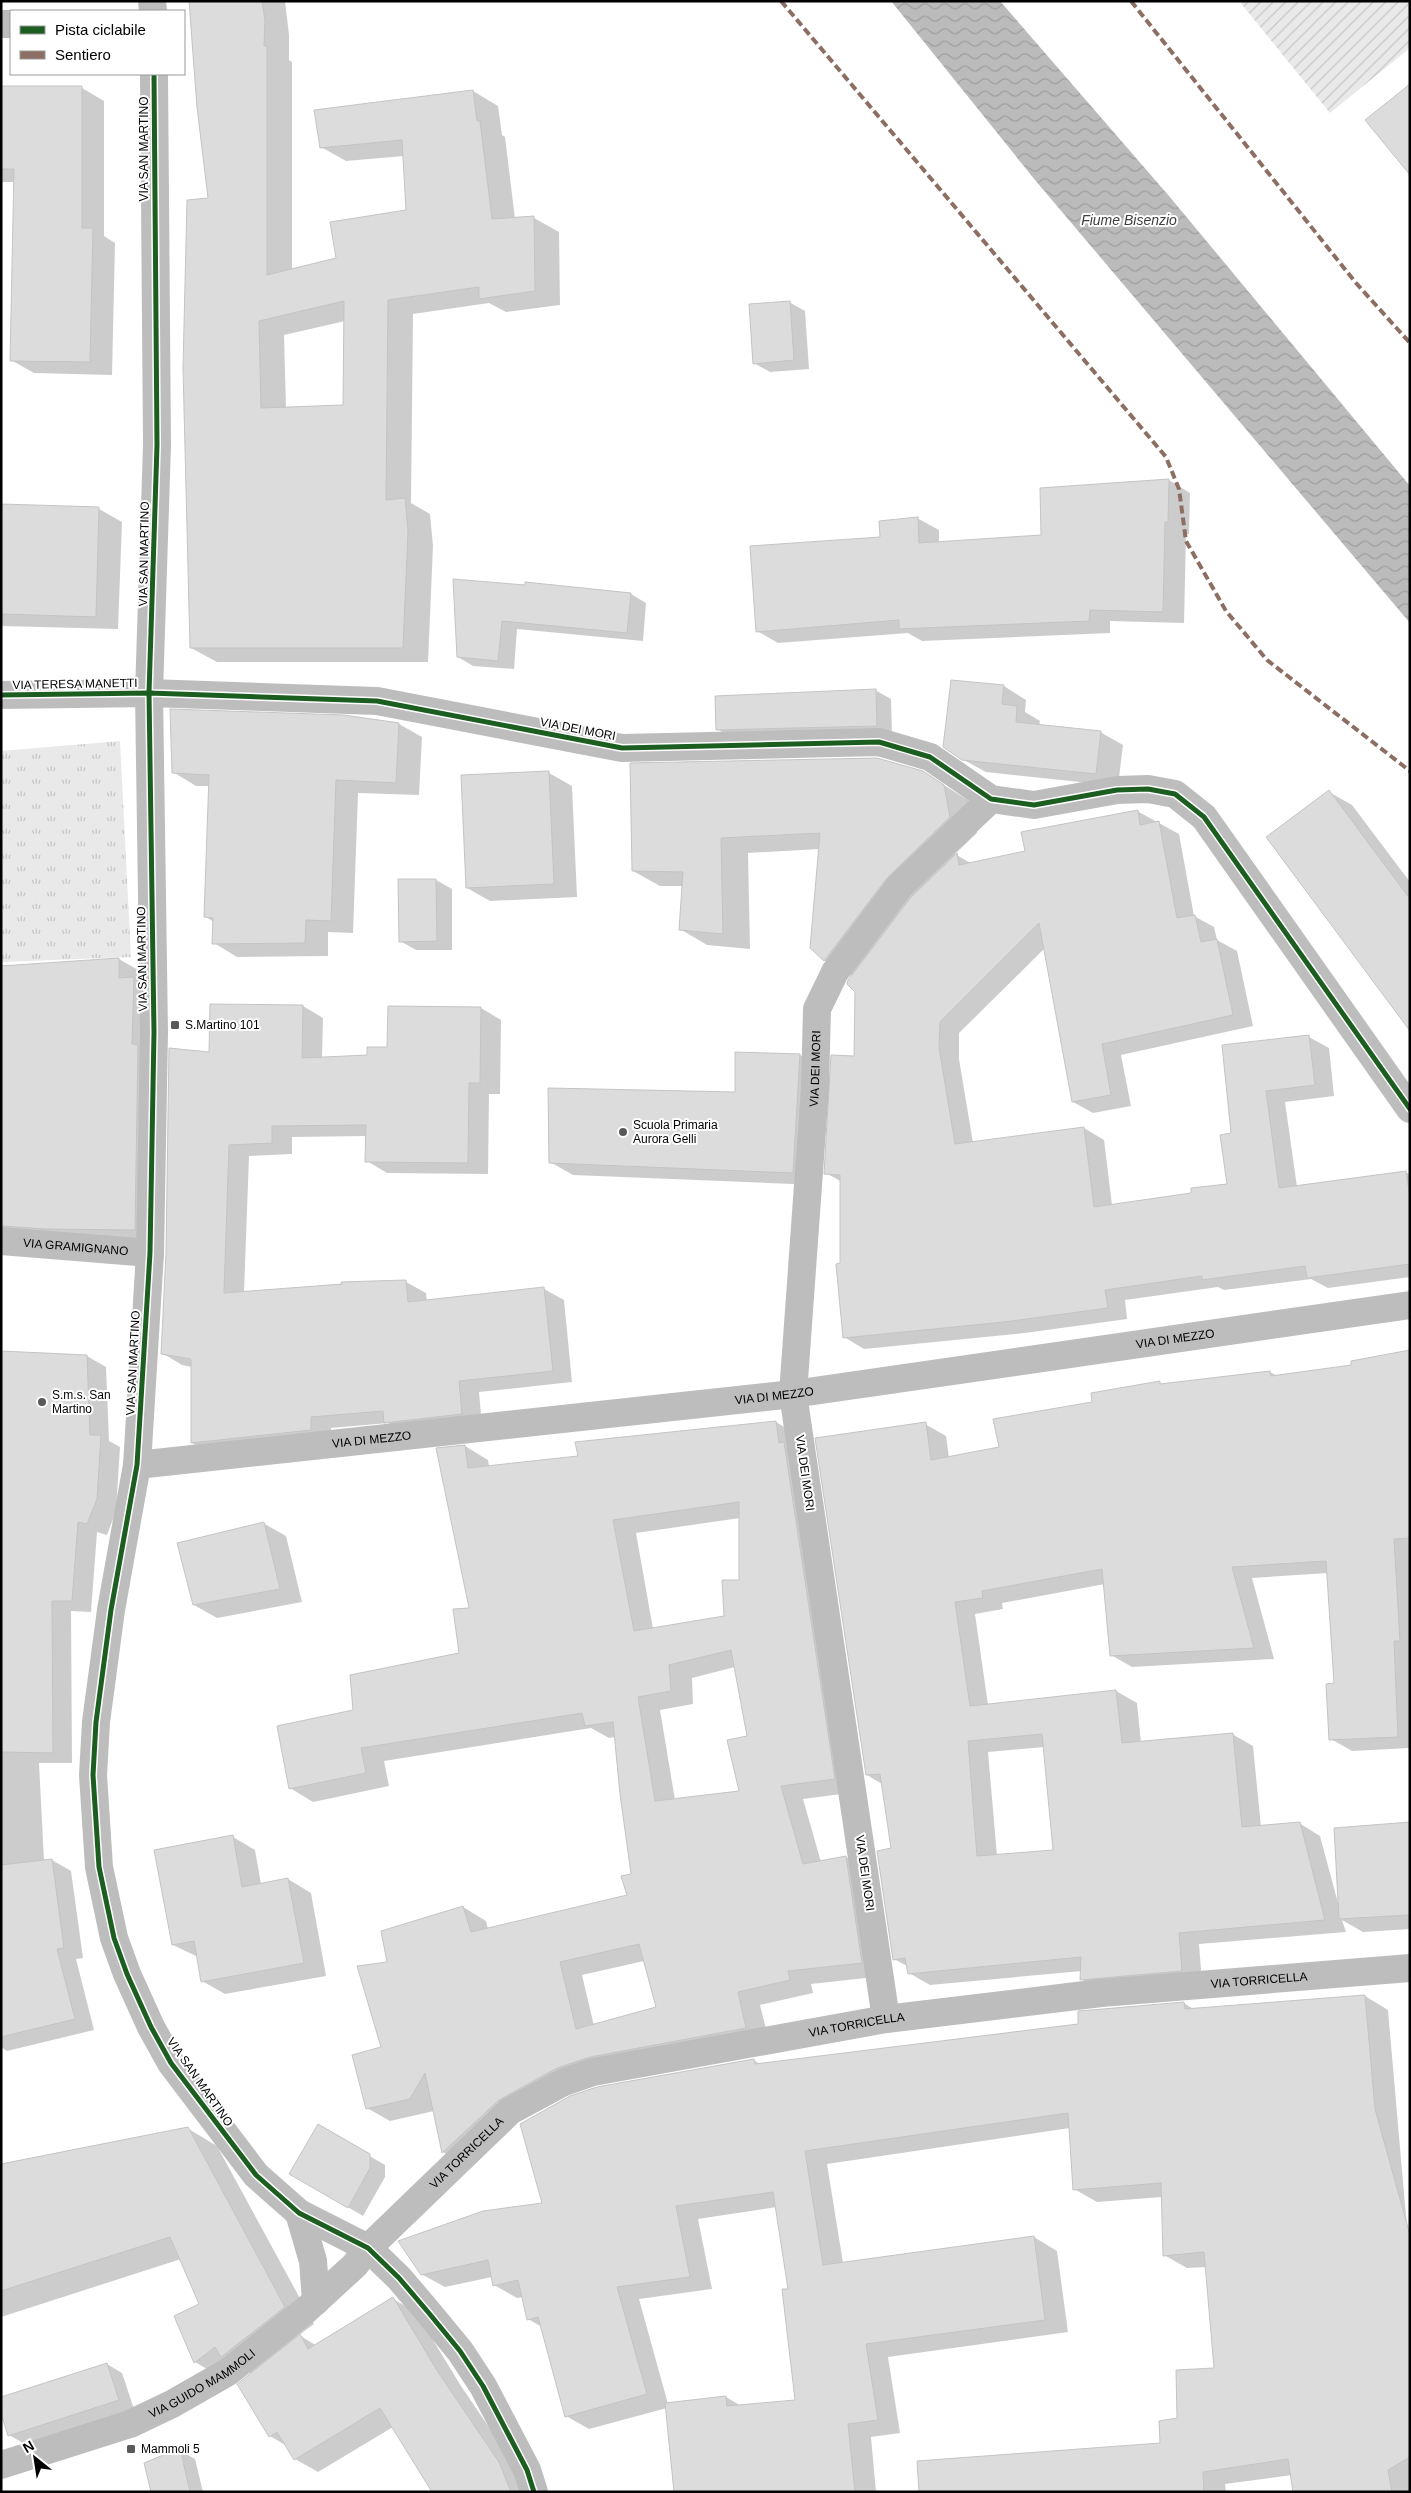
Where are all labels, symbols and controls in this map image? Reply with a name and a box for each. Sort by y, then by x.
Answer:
legend [10,10,185,75]
text: Pista ciclabile [55,21,146,38]
text: Sentiero [55,46,111,63]
street label: VIA SAN MARTINO [137,96,151,202]
water label: Fiume Bisenzio [1081,212,1177,228]
street label: VIA SAN MARTINO [136,501,152,607]
street label: VIA TERESA MANETTI [12,676,138,692]
street label: VIA DEI MORI [539,715,617,743]
street label: VIA SAN MARTINO [134,906,150,1012]
place label: S.Martino 101 [185,1018,260,1032]
marker: S.Martino 101 [169,1019,181,1031]
street label: VIA DEI MORI [807,1030,823,1108]
place label: Scuola Primaria Aurora Gelli [633,1118,718,1146]
marker: Scuola Primaria Aurora Gelli [617,1126,629,1138]
street label: VIA GRAMIGNANO [23,1236,129,1258]
street label: VIA SAN MARTINO [123,1310,143,1416]
street label: VIA DI MEZZO [1135,1326,1216,1351]
street label: VIA DI MEZZO [734,1384,815,1407]
place label: S.m.s. San Martino [52,1388,111,1416]
marker: S.m.s. San Martino [36,1396,48,1408]
street label: VIA DI MEZZO [331,1428,412,1451]
street label: VIA DEI MORI [793,1434,817,1512]
street label: VIA DEI MORI [853,1834,877,1912]
street label: VIA TORRICELLA [1210,1969,1308,1991]
street label: VIA TORRICELLA [808,2010,905,2040]
street label: VIA SAN MARTINO [164,2035,236,2129]
street label: VIA TORRICELLA [427,2114,506,2192]
street label: VIA GUIDO MAMMOLI [146,2346,258,2421]
north arrow [10,2433,60,2483]
text: N [20,2437,37,2456]
place label: Mammoli 5 [141,2442,200,2456]
marker: Mammoli 5 [125,2443,137,2455]

